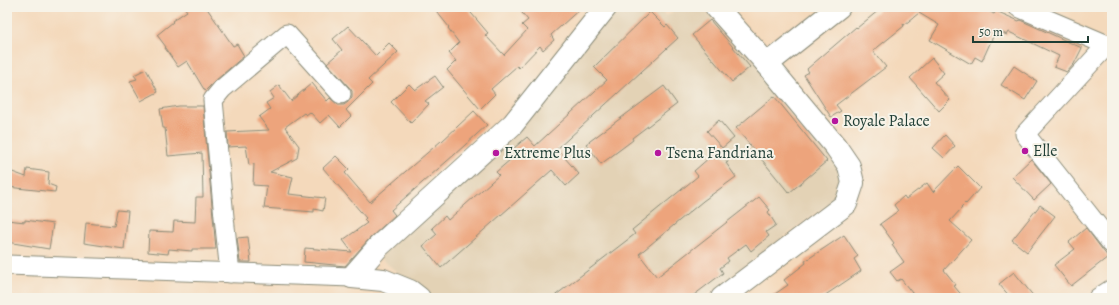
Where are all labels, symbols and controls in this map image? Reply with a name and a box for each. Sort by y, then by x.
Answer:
scale bar [973,18,1088,44]
text: 50 m [979,24,1003,40]
place label: Royale Palace [843,110,930,132]
marker: Royale Palace [830,116,840,126]
place label: Elle [1033,140,1057,162]
place label: Extreme Plus [504,142,591,164]
place label: Tsena Fandriana [666,142,774,164]
marker: Elle [1020,146,1030,156]
marker: Extreme Plus [491,148,501,158]
marker: Tsena Fandriana [653,148,663,158]

